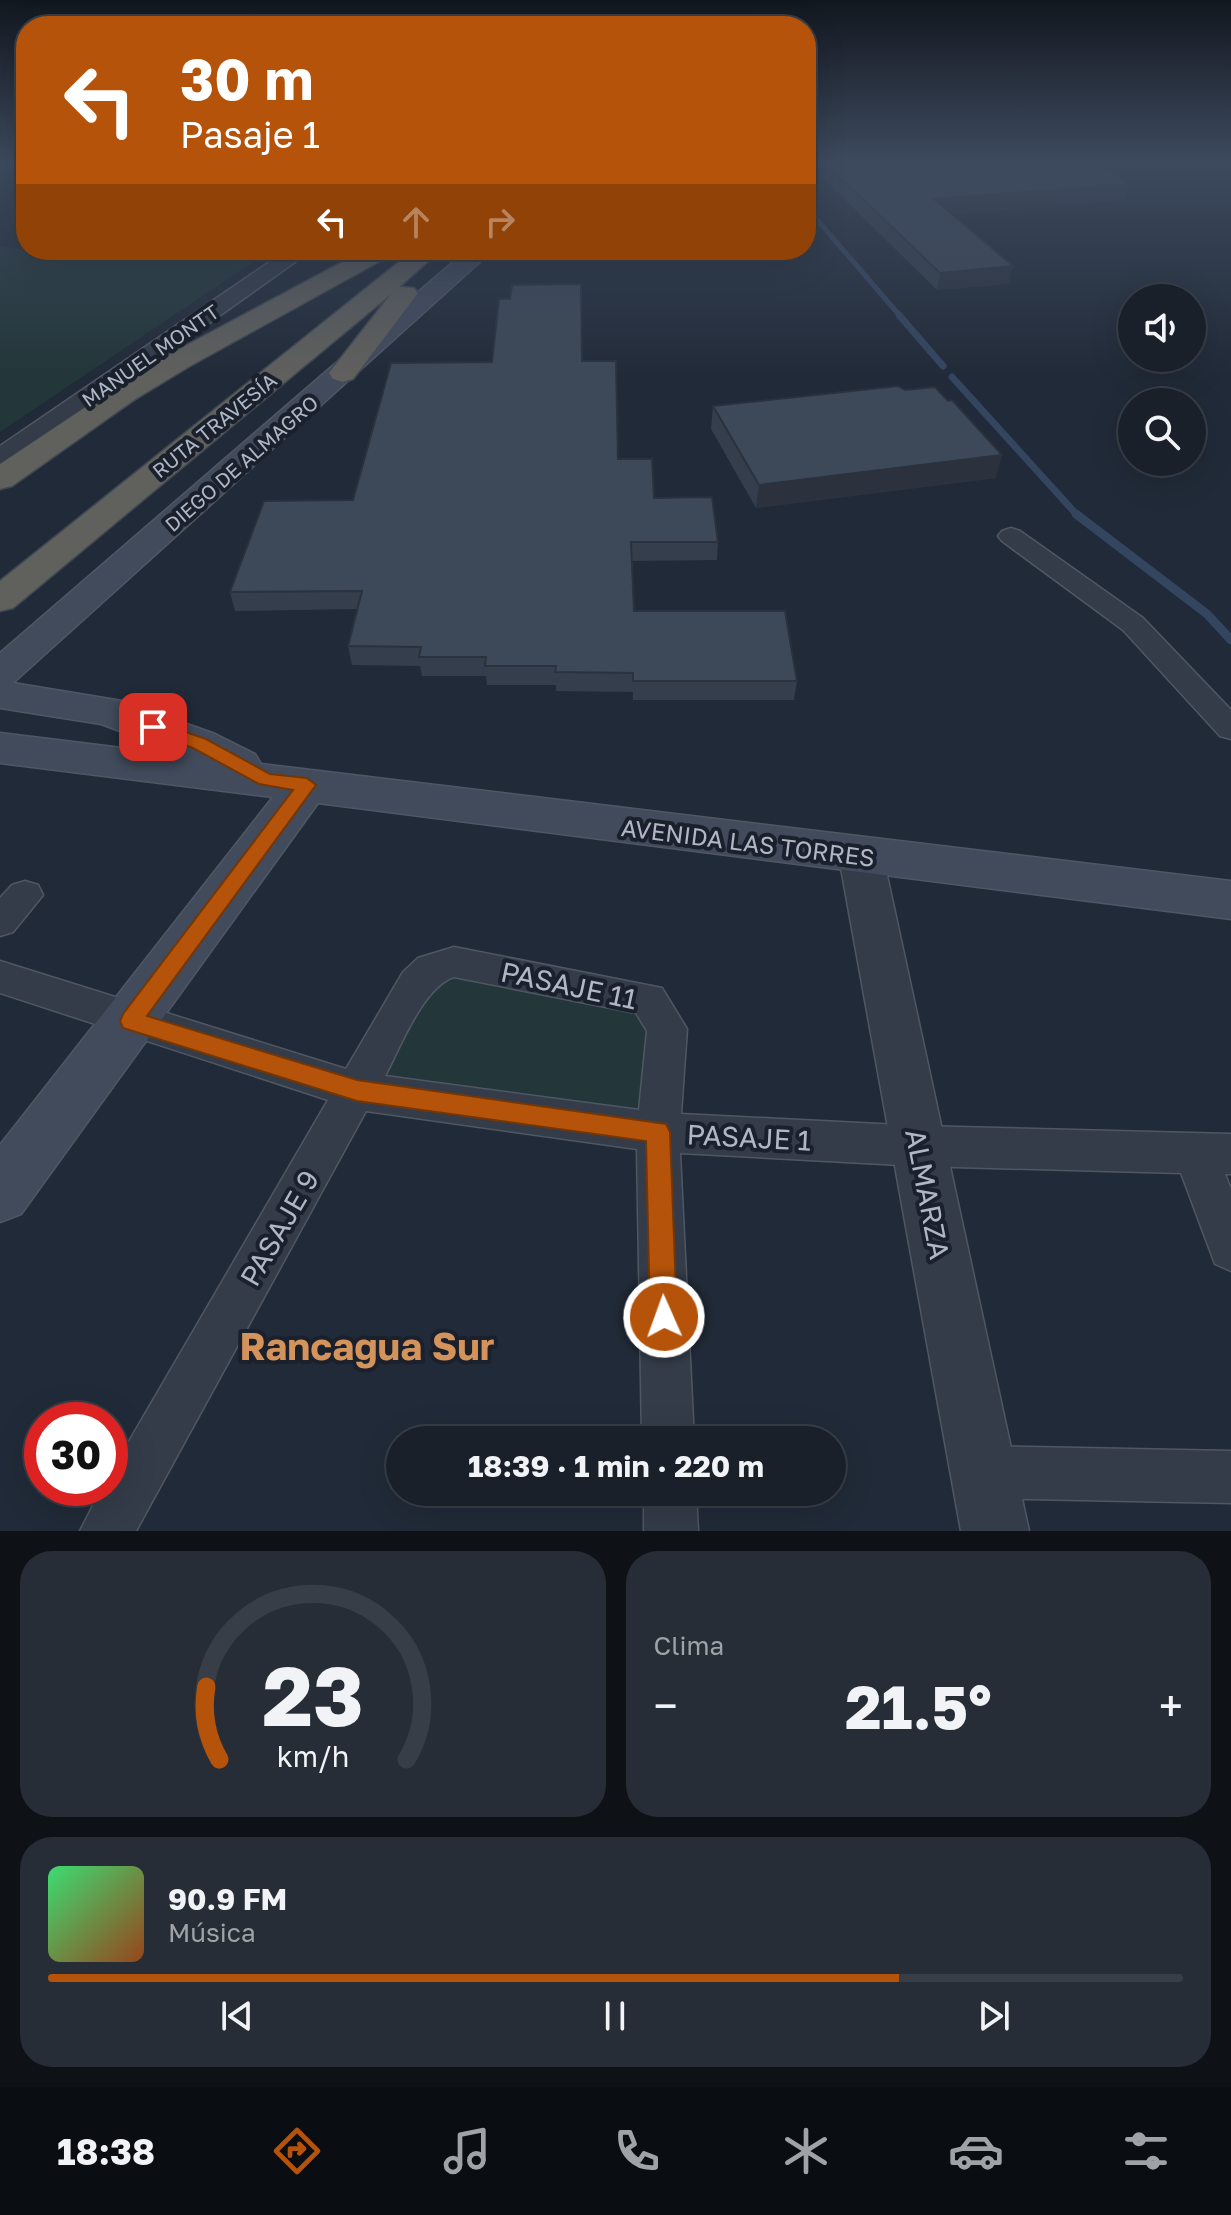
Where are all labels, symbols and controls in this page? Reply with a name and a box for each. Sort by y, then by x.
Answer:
text: 30 m [180,45,314,112]
icon: left [48,48,152,152]
text: Pasaje 1 [180,113,320,156]
icon: left [310,200,354,244]
icon: ahead [394,200,438,244]
icon: right [478,200,522,244]
map controls [1118,284,1206,476]
button: sound [1118,284,1206,372]
street label: MANUEL MONTT [77,299,223,411]
street label: RUTA TRAVESÍA [147,368,281,482]
button: search [1118,388,1206,476]
street label: DIEGO DE ALMAGRO [160,390,322,536]
pin [119,693,187,761]
icon: arrive [131,705,175,749]
street label: AVENIDA LAS TORRES [620,812,876,872]
street label: PASAJE 11 [498,955,640,1015]
street label: PASAJE 1 [686,1117,812,1157]
street label: ALMARZA [899,1126,957,1262]
street label: PASAJE 9 [233,1164,325,1292]
position arrow [622,1275,706,1359]
district label: Rancagua Sur [239,1323,495,1369]
speed limit sign: 30 [24,1402,128,1506]
text: 18:39 · 1 min · 220 m [468,1448,764,1484]
text: Clima [654,1630,724,1661]
text: 23 [262,1644,364,1744]
text: 21.5° [845,1670,992,1742]
text: − [654,1679,678,1732]
text: + [1159,1679,1183,1732]
text: km/h [276,1739,349,1773]
text: 90.9 FM [168,1881,287,1917]
text: Música [168,1917,256,1948]
icon: previous [215,1994,259,2038]
icon: pause [593,1994,637,2038]
icon: next [972,1994,1016,2038]
icon: directions [269,2123,325,2179]
icon: music [439,2123,495,2179]
icon: phone [609,2123,665,2179]
icon: climate [778,2123,834,2179]
icon: car [948,2123,1004,2179]
icon: filters [1118,2123,1174,2179]
text: 18:38 [57,2130,155,2173]

